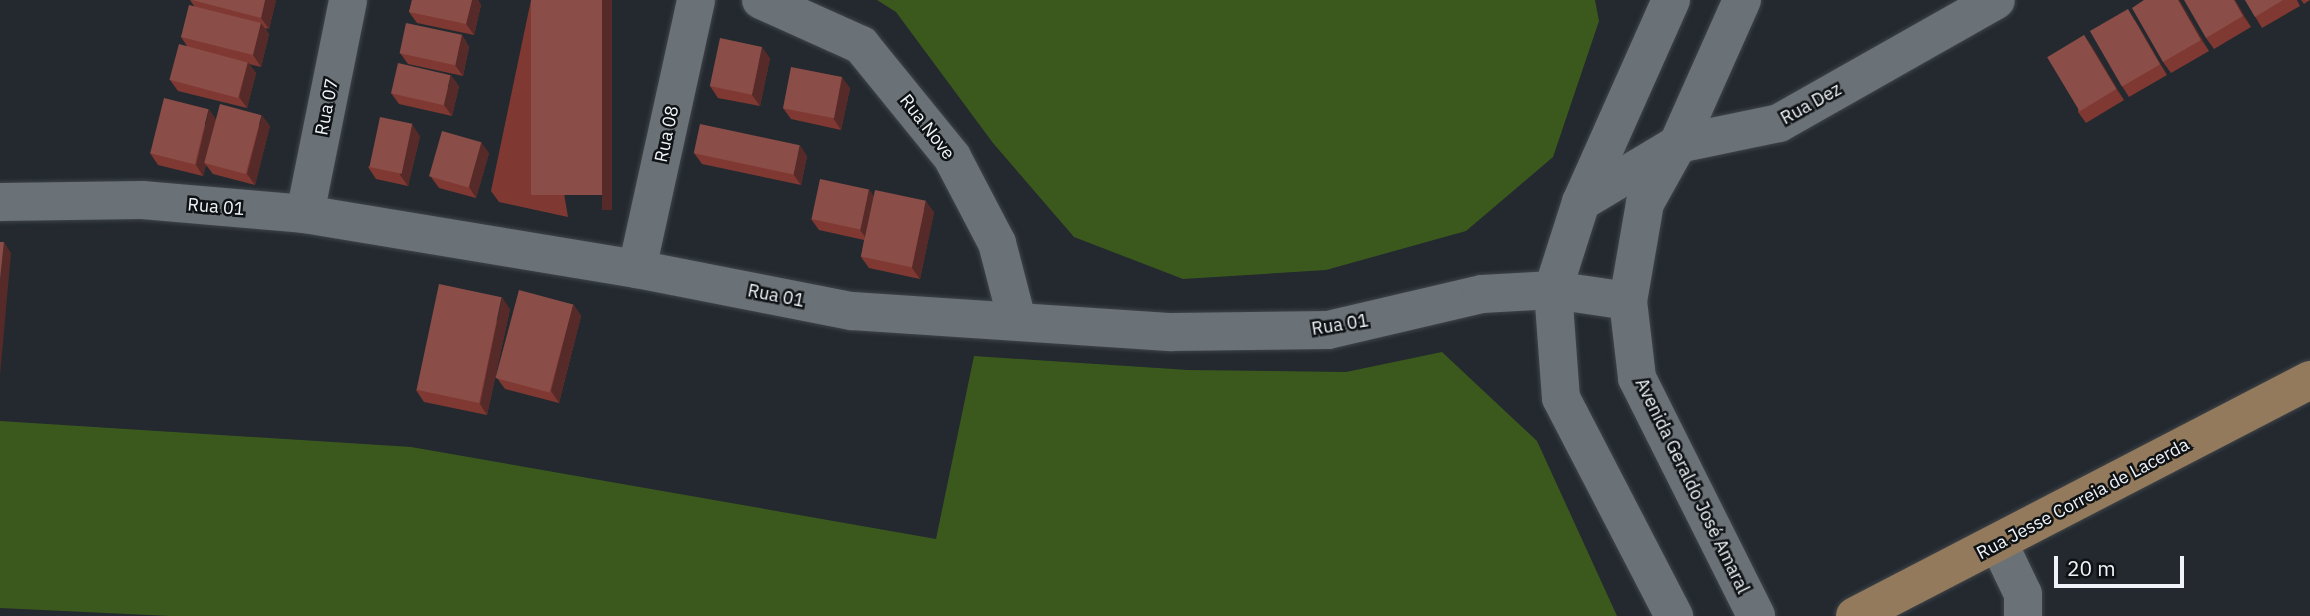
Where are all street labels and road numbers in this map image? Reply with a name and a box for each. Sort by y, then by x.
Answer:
street label: Rua 07 [311,77,343,137]
street label: Rua Dez [1777,79,1845,129]
street label: Rua Nove [895,90,959,164]
street label: Rua 08 [650,104,684,164]
street label: Rua 01 [187,194,245,220]
street label: Rua 01 [746,280,806,312]
street label: Rua 01 [1310,310,1370,340]
street label: Avenida Geraldo José Amaral [1630,375,1754,597]
street label: Rua Jesse Correia de Lacerda [1973,434,2193,564]

